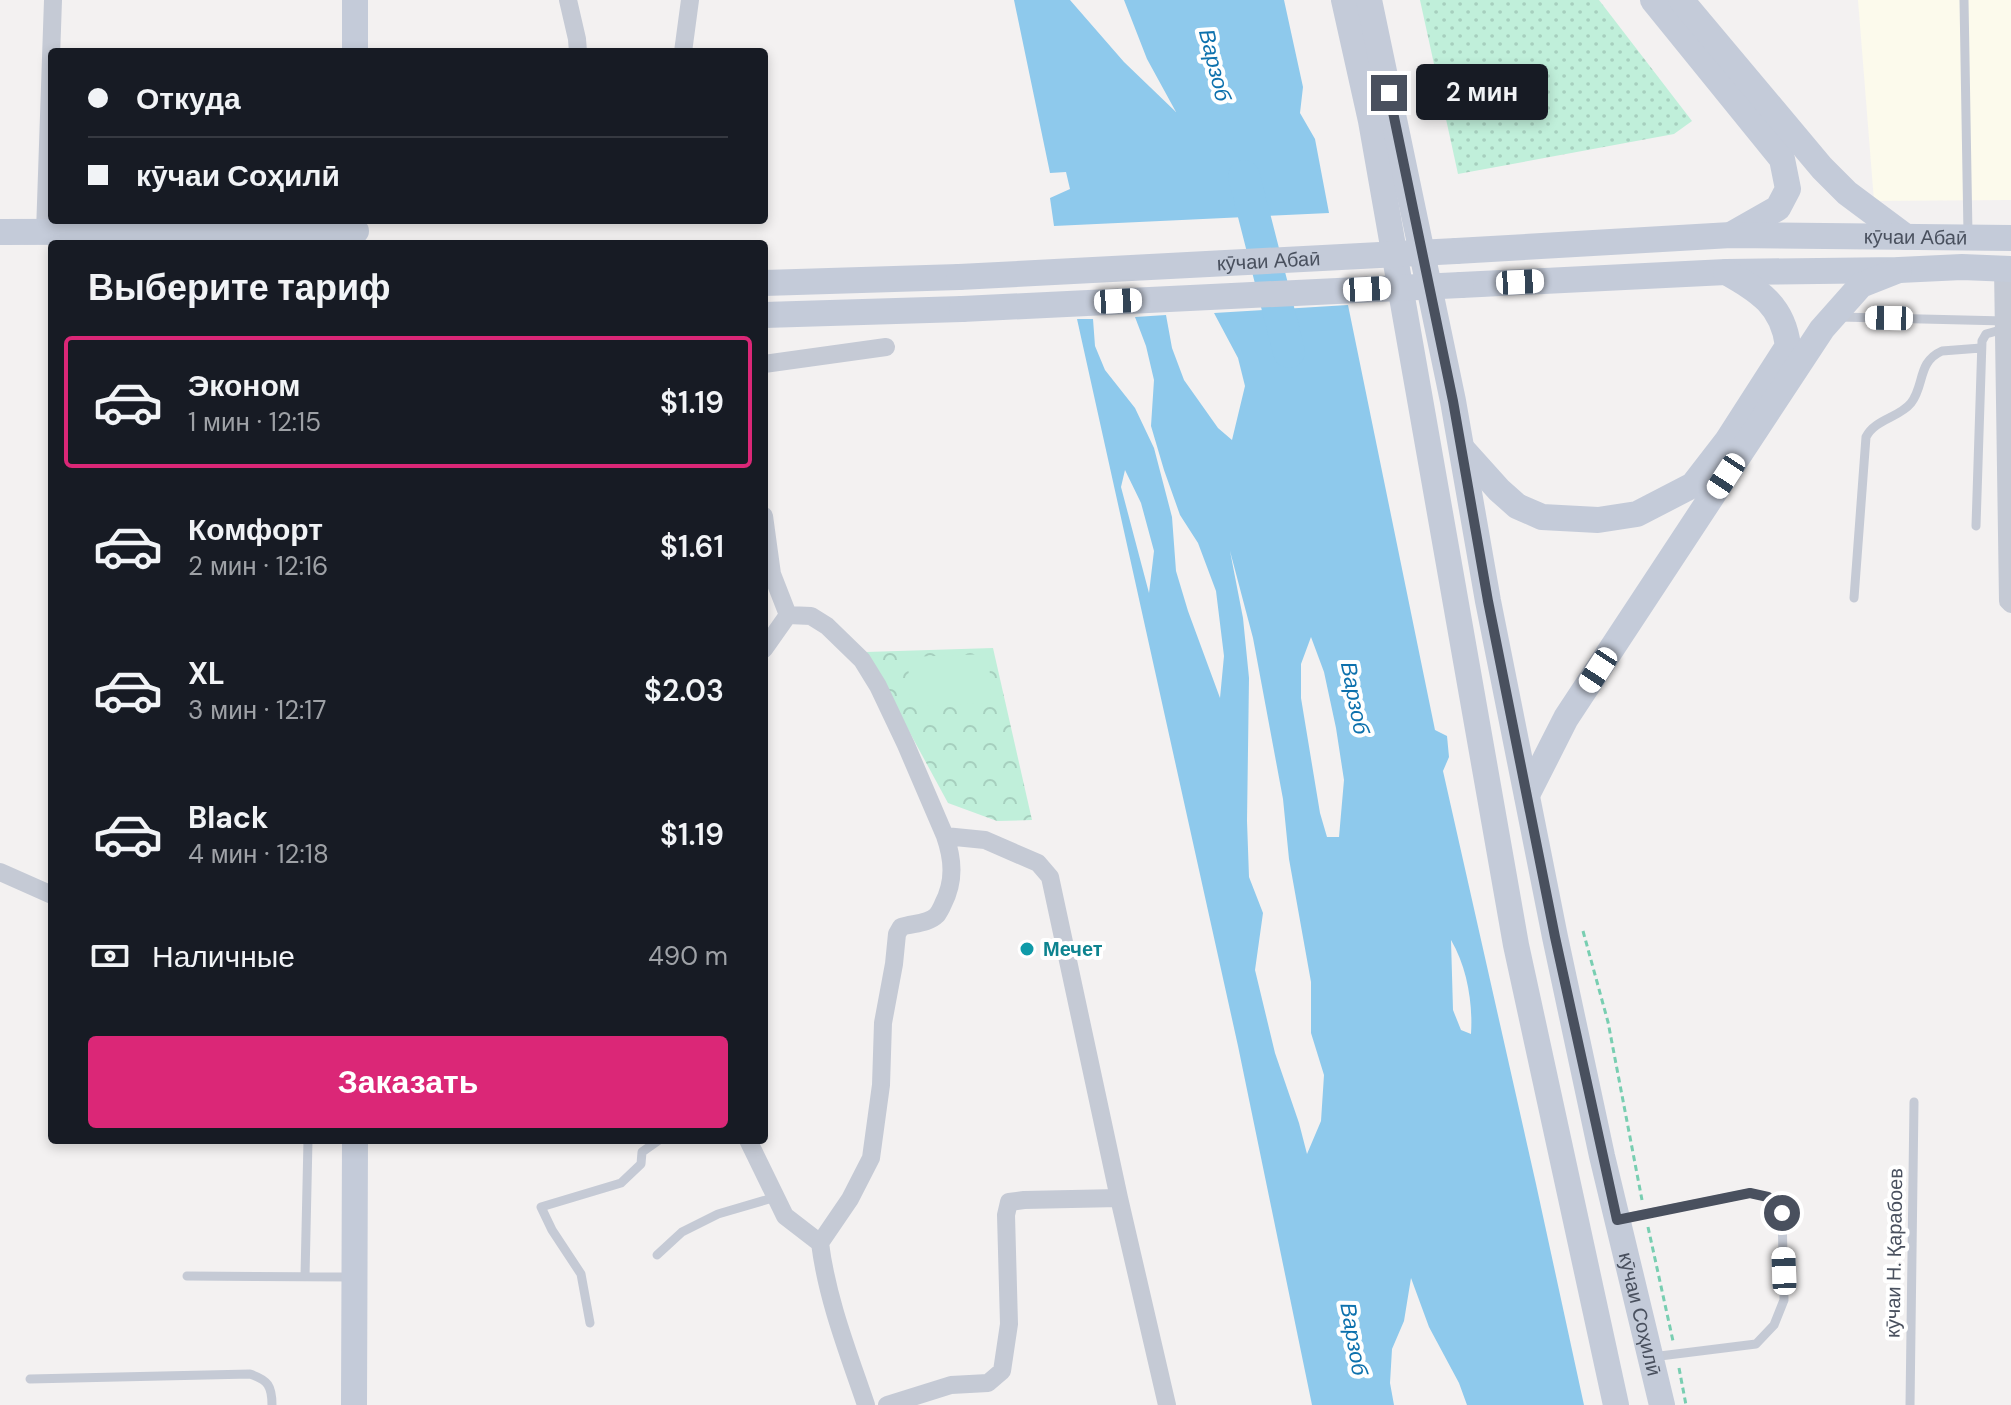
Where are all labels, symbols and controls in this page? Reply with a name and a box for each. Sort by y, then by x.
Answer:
water label: Варзоб [1192,26,1238,106]
callout: 2 мин [1417,65,1549,121]
route end [1371,75,1407,111]
text: 2 мин [1446,75,1518,109]
text: Откуда [136,79,241,118]
text: кӯчаи Соҳилӣ [136,156,340,195]
street label: кӯчаи Абаӣ [1864,223,1967,251]
street label: кӯчаи Абаӣ [1216,245,1321,276]
text: Выберите тариф [88,264,391,311]
car [1495,269,1545,295]
car [1342,276,1392,302]
car [1093,288,1143,314]
car [1865,306,1913,330]
icon: car [92,366,164,438]
text: Эконом [188,366,301,405]
text: $1.19 [660,383,724,422]
text: 1 мин · 12:15 [188,405,321,439]
car [1703,449,1749,503]
icon: car [92,510,164,582]
text: Комфорт [188,510,323,549]
text: $1.61 [660,527,724,566]
text: 2 мин · 12:16 [188,549,328,583]
car [1575,643,1621,697]
icon: car [92,654,164,726]
text: XL [188,654,225,693]
water label: Варзоб [1334,659,1377,738]
text: $2.03 [644,671,724,710]
text: 3 мин · 12:17 [188,693,326,727]
icon: car [92,798,164,870]
text: Black [188,798,268,837]
text: $1.19 [660,815,724,854]
text: 4 мин · 12:18 [188,837,329,871]
icon: cash [88,934,132,978]
place label: Мечет [1043,936,1103,962]
text: Наличные [152,937,295,976]
text: 490 m [648,939,728,973]
marker: Мечет [1018,940,1036,958]
button: Заказать [88,1036,728,1128]
street label: кӯчаи Н. Қарабоев [1880,1168,1908,1338]
route start [1764,1195,1800,1231]
car [1771,1247,1797,1295]
street label: кӯчаи Соҳилӣ [1613,1250,1668,1379]
water label: Варзоб [1333,1300,1375,1379]

